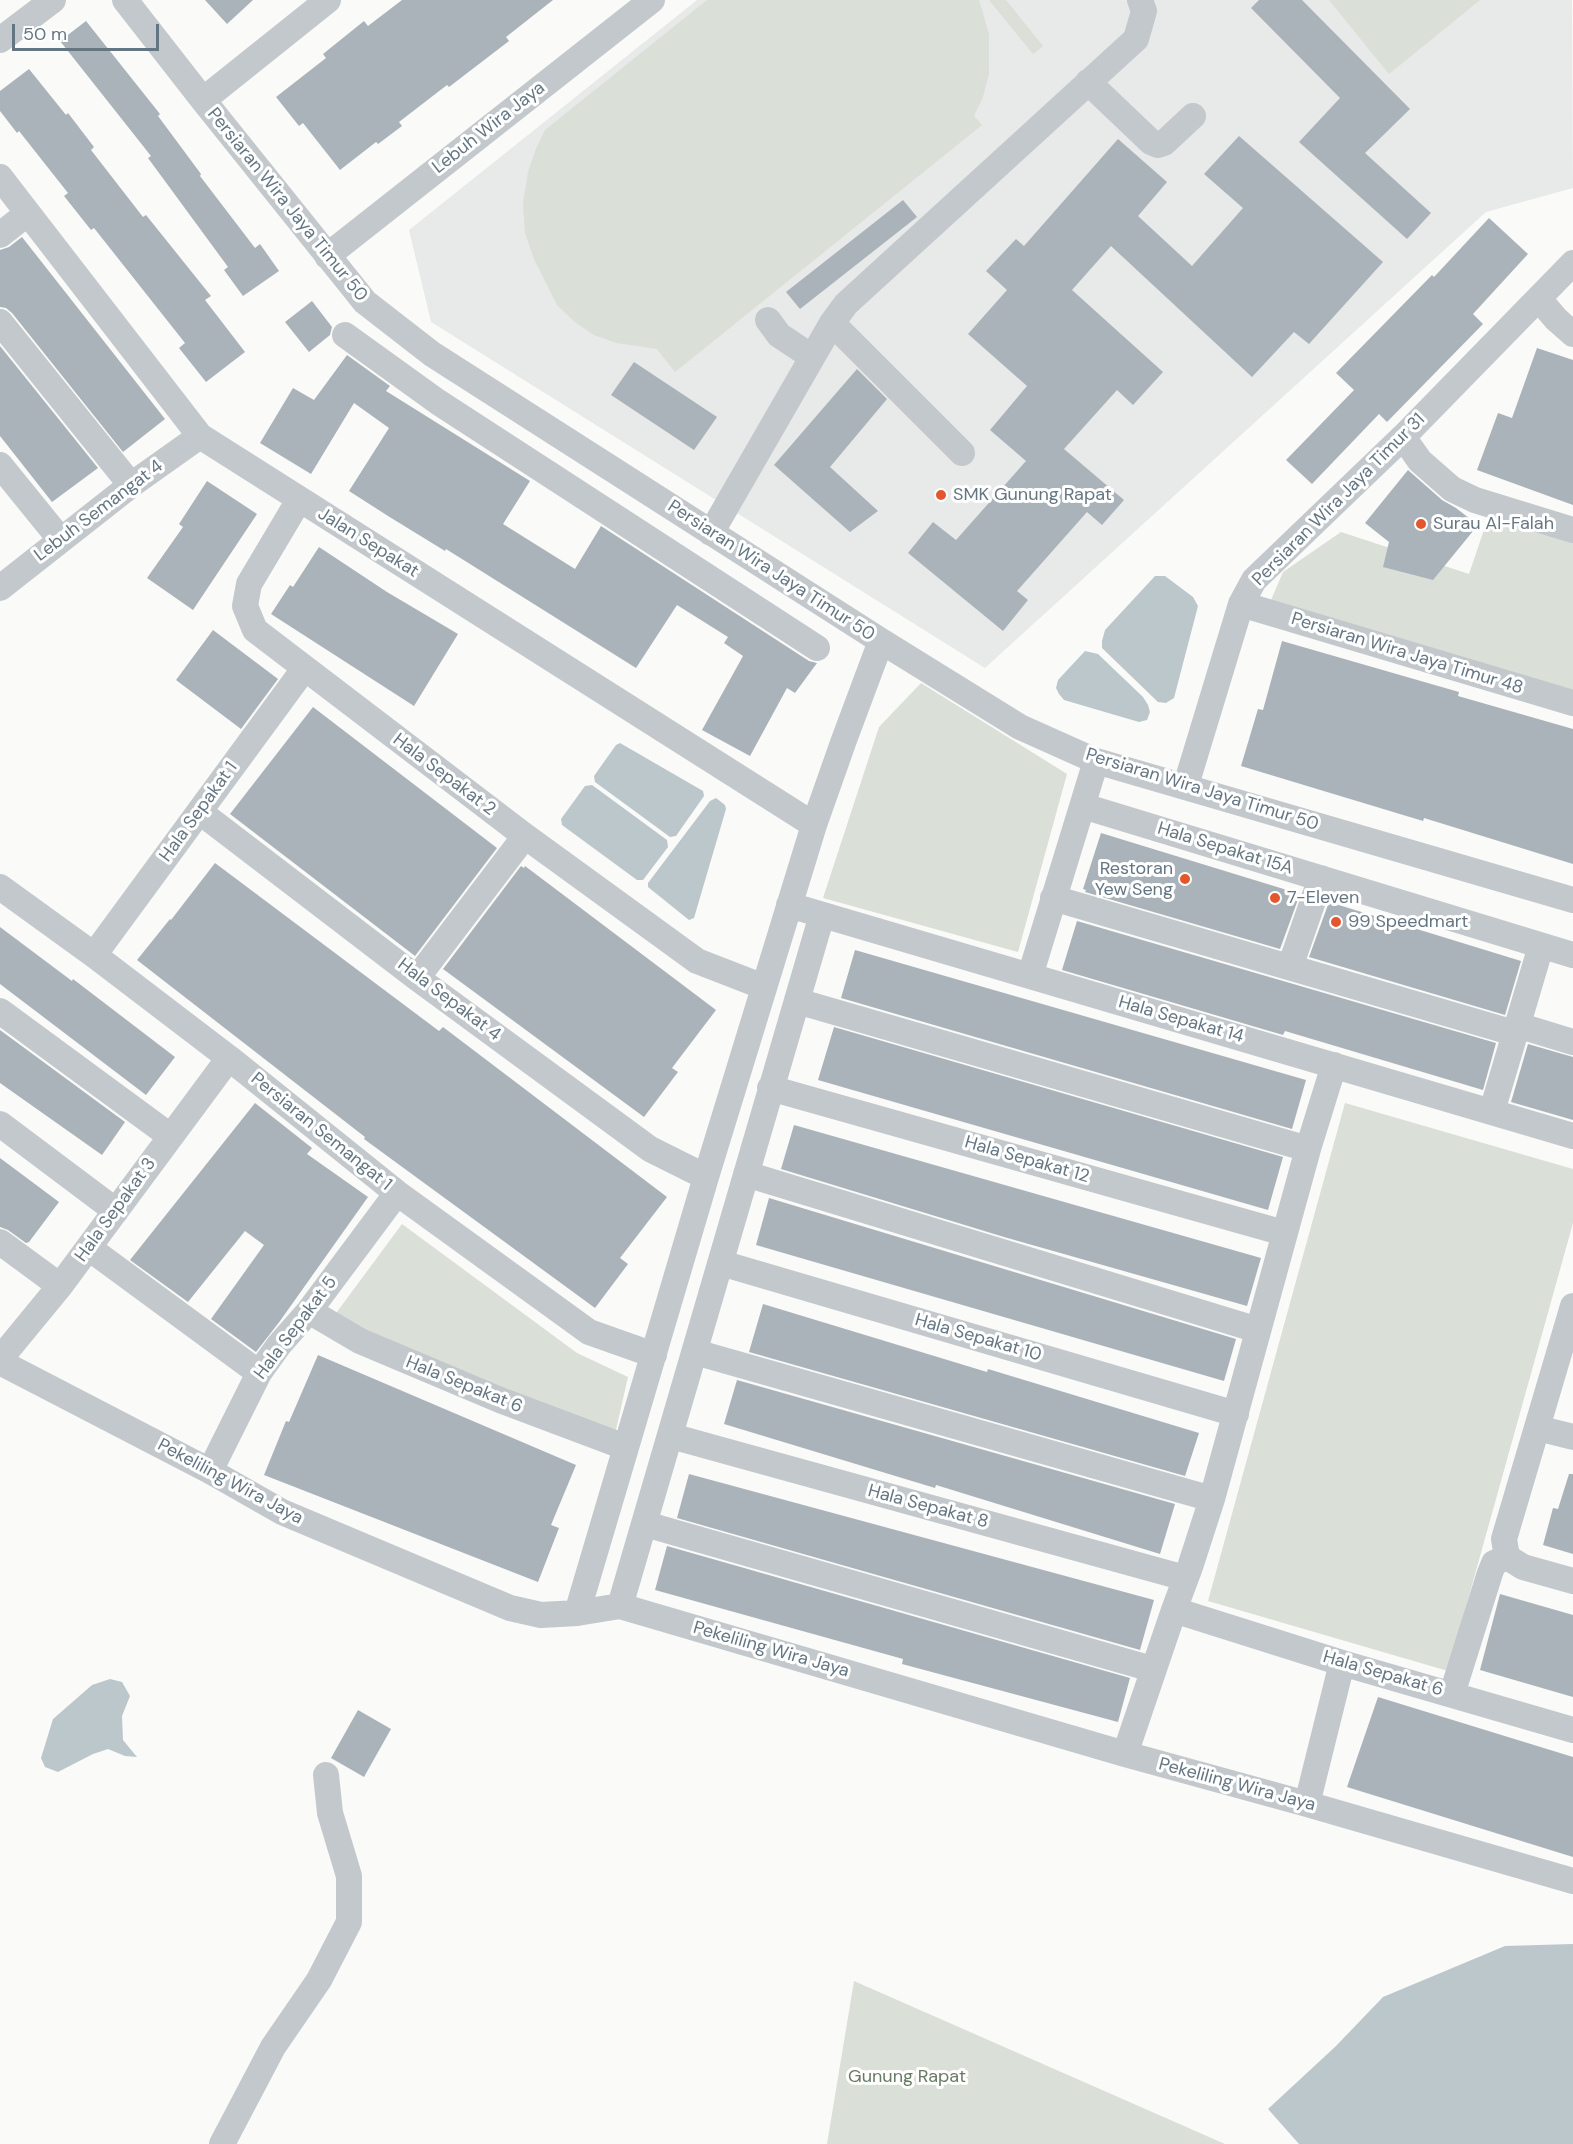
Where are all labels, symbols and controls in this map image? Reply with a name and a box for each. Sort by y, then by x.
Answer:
scale bar [15,12,162,50]
text: 50 m [23,22,67,46]
street label: Lebuh Wira Jaya [428,77,550,179]
street label: Persiaran Wira Jaya Timur 50 [202,104,372,306]
street label: Persiaran Wira Jaya Timur 31 [1248,409,1430,591]
street label: Lebuh Semangat 4 [31,456,167,566]
place label: SMK Gunung Rapat [953,484,1112,506]
marker: SMK Gunung Rapat [934,488,948,502]
street label: Persiaran Wira Jaya Timur 50 [663,496,879,646]
street label: Jalan Sepakat [313,503,423,583]
place label: Surau Al-Falah [1433,513,1554,535]
marker: Surau Al-Falah [1414,517,1428,531]
street label: Persiaran Wira Jaya Timur 48 [1289,608,1525,700]
street label: Hala Sepakat 2 [388,729,500,821]
street label: Persiaran Wira Jaya Timur 50 [1083,744,1321,836]
street label: Hala Sepakat 1 [155,758,243,866]
street label: Hala Sepakat 15A [1155,818,1295,880]
place label: Restoran Yew Seng [1095,858,1173,900]
marker: Restoran Yew Seng [1178,872,1192,886]
place label: 7-Eleven [1287,887,1359,909]
marker: 7-Eleven [1268,891,1282,905]
place label: 99 Speedmart [1348,911,1468,933]
marker: 99 Speedmart [1329,915,1343,929]
street label: Hala Sepakat 4 [393,954,505,1046]
street label: Hala Sepakat 14 [1116,992,1246,1048]
street label: Persiaran Semangat 1 [246,1068,396,1196]
street label: Hala Sepakat 12 [962,1132,1092,1188]
street label: Hala Sepakat 3 [71,1154,161,1266]
street label: Hala Sepakat 5 [250,1272,342,1384]
street label: Hala Sepakat 10 [912,1310,1044,1366]
street label: Hala Sepakat 6 [402,1352,526,1418]
street label: Pekeliling Wira Jaya [154,1435,306,1529]
street label: Hala Sepakat 8 [865,1481,991,1533]
street label: Pekeliling Wira Jaya [690,1617,852,1683]
street label: Hala Sepakat 6 [1320,1647,1446,1701]
street label: Pekeliling Wira Jaya [1156,1754,1318,1816]
park label: Gunung Rapat [848,2066,966,2088]

